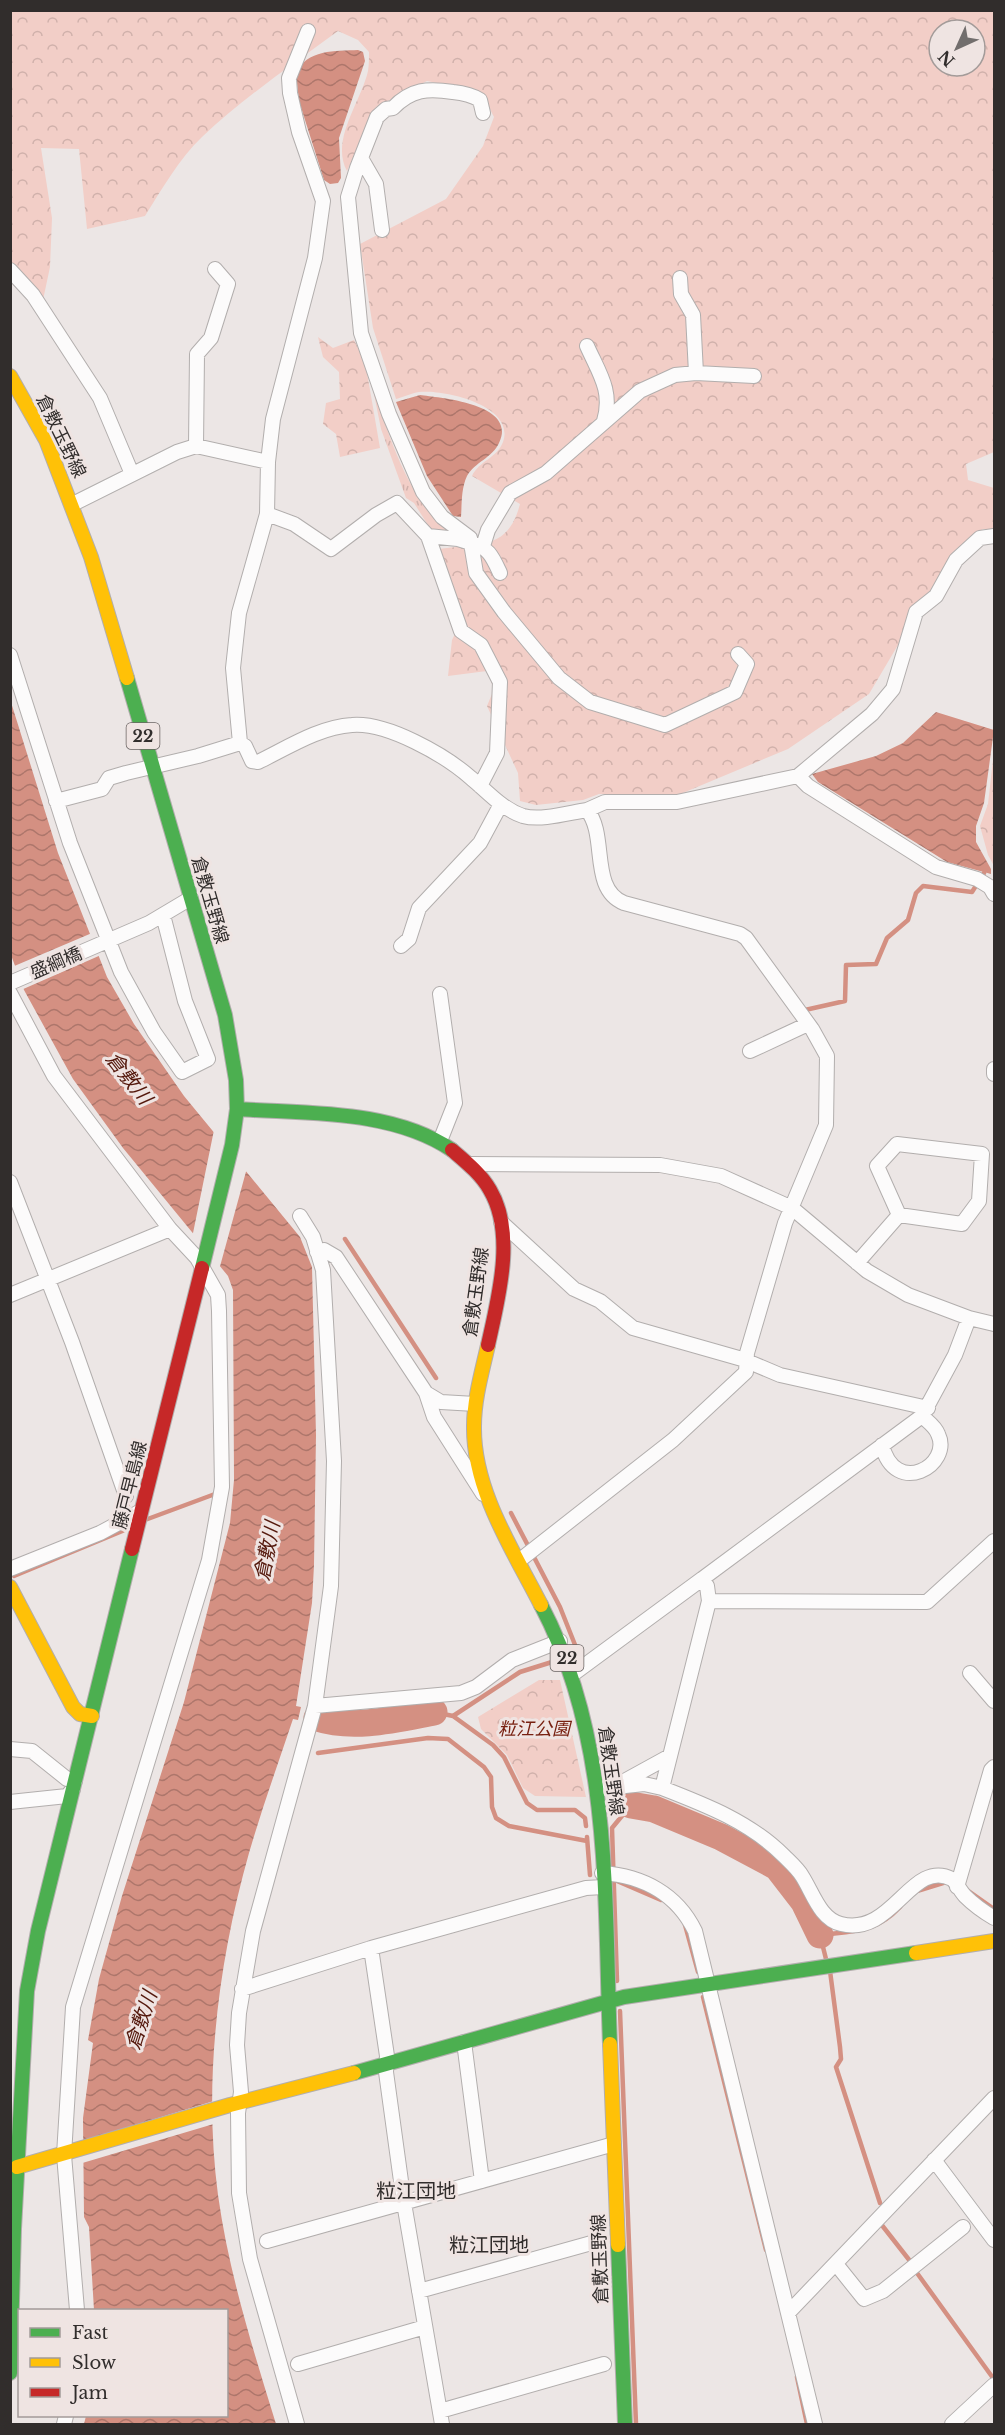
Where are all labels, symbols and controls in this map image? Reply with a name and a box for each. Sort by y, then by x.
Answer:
north arrow [927,18,987,78]
text: N [934,46,959,71]
street label: 倉敷玉野線 [31,391,91,481]
road number: 22 [126,723,160,749]
street label: 倉敷玉野線 [187,854,233,946]
street label: 盛綱橋 [27,942,85,984]
water label: 倉敷川 [101,1047,158,1111]
street label: 倉敷玉野線 [459,1246,493,1338]
street label: 藤戸早島線 [108,1439,152,1531]
water label: 倉敷川 [249,1517,285,1583]
road number: 22 [550,1645,584,1671]
park label: 粒江公園 [498,1718,573,1740]
street label: 倉敷玉野線 [594,1725,628,1817]
water label: 倉敷川 [120,1986,162,2052]
district label: 粒江団地 [376,2179,456,2203]
street label: 倉敷玉野線 [587,2214,613,2304]
district label: 粒江団地 [449,2233,529,2257]
legend [18,2309,228,2417]
text: Fast [72,2322,109,2344]
text: Slow [72,2352,117,2374]
text: Jam [70,2382,108,2404]

